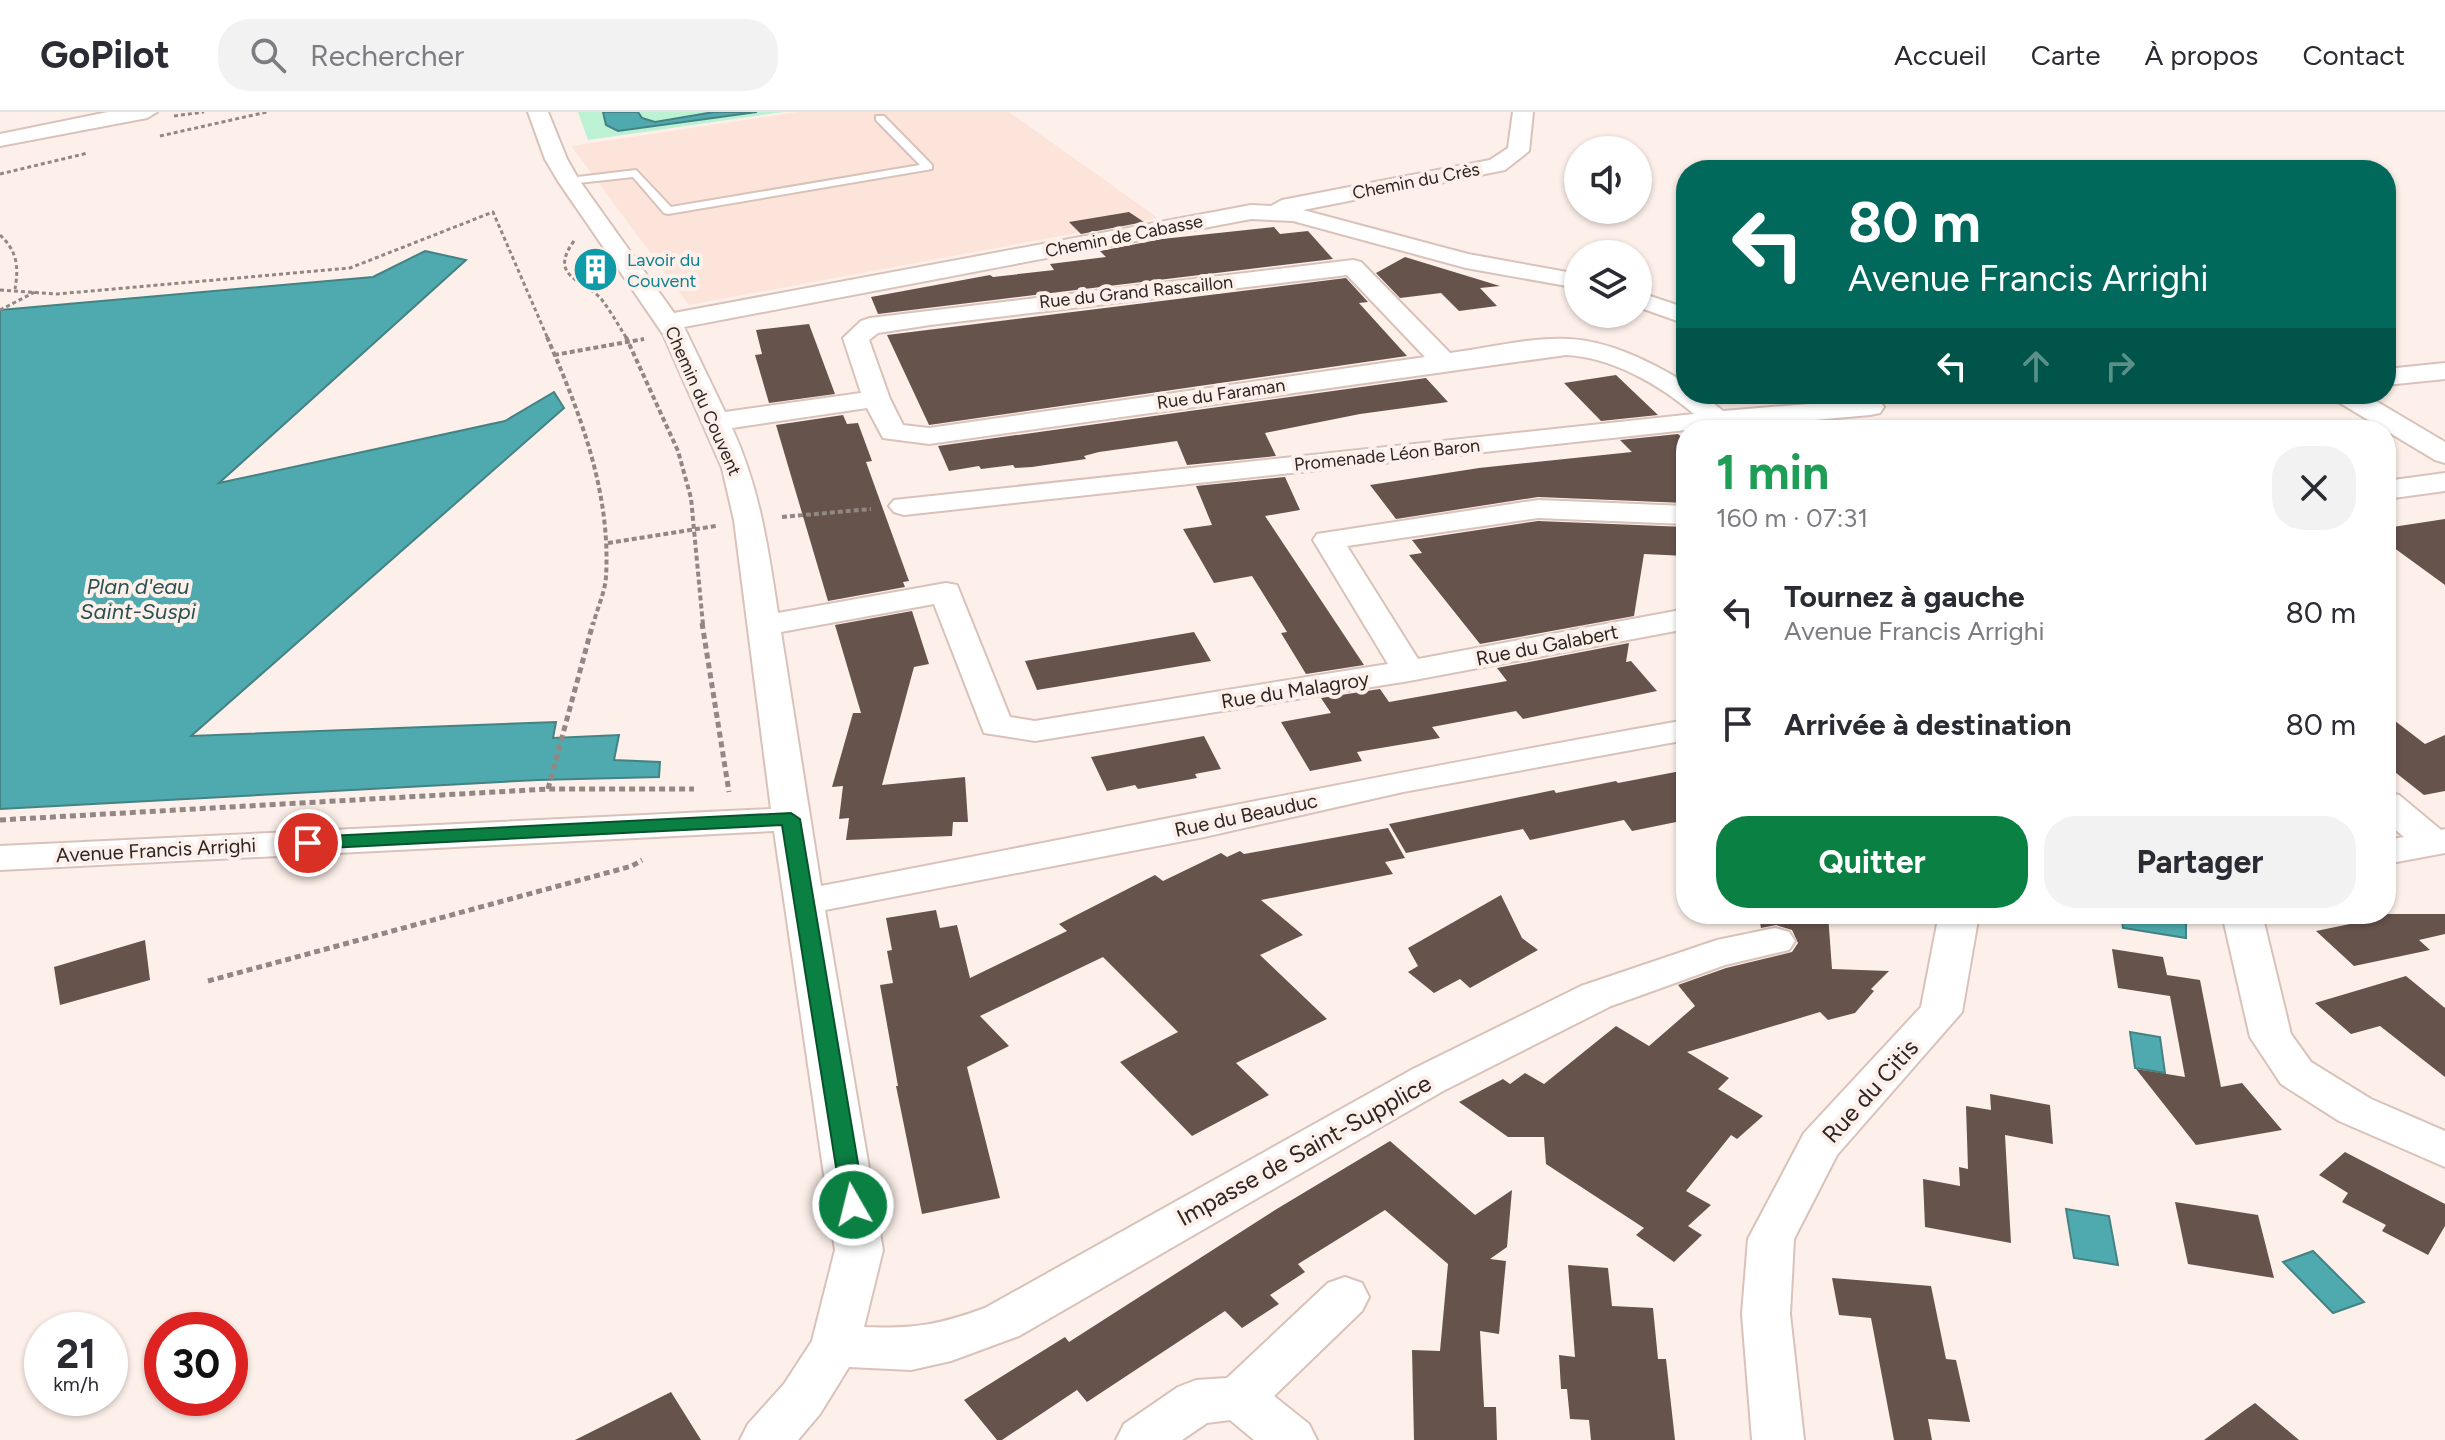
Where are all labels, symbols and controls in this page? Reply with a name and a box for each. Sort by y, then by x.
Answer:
search box [218,19,778,91]
text: GoPilot [40,32,170,78]
icon: search [246,33,290,77]
text: Rechercher [310,37,464,74]
text: Accueil [1894,38,1987,72]
text: Carte [2031,38,2100,72]
text: À propos [2144,38,2258,72]
text: Contact [2302,38,2405,72]
map controls [1564,136,1652,328]
button: sound [1564,136,1652,224]
street label: Chemin du Crès [1351,158,1481,204]
text: 80 m [1848,189,1981,256]
icon: left [1716,192,1820,296]
street label: Chemin de Cabasse [1043,210,1205,262]
button: layers [1564,240,1652,328]
building icon: Lavoir du Couvent [572,246,620,294]
place label: Lavoir du Couvent [627,249,700,292]
text: Avenue Francis Arrighi [1848,257,2209,300]
street label: Rue du Grand Rascaillon [1038,271,1234,313]
street label: Chemin du Couvent [660,323,746,479]
icon: left [1930,344,1974,388]
icon: ahead [2014,344,2058,388]
icon: right [2098,344,2142,388]
street label: Rue du Faraman [1155,374,1287,414]
street label: Promenade Léon Baron [1293,434,1481,476]
text: 1 min [1716,443,1829,501]
button: close [2272,446,2356,530]
text: 160 m · 07:31 [1716,502,1868,534]
water label: Plan d'eau Saint-Suspi [80,573,197,625]
text: Tournez à gauche [1784,578,2025,615]
icon: left [1716,590,1760,634]
text: 80 m [2285,594,2356,631]
text: Avenue Francis Arrighi [1784,615,2044,647]
street label: Rue du Galabert [1474,619,1620,671]
street label: Rue du Malagroy [1219,666,1371,714]
icon: arrive [1716,702,1760,746]
text: Arrivée à destination [1784,706,2071,743]
text: 80 m [2285,706,2356,743]
street label: Rue du Beauduc [1172,788,1320,842]
pin [274,809,342,877]
button: Quitter [1716,816,2028,908]
button: Partager [2044,816,2356,908]
icon: arrive [286,821,330,865]
street label: Avenue Francis Arrighi [55,833,257,867]
street label: Rue du Citis [1816,1033,1924,1149]
street label: Impasse de Saint-Supplice [1172,1068,1436,1232]
position arrow [811,1163,895,1247]
speed limit sign: 30 [144,1312,248,1416]
text: 21 [56,1330,96,1378]
text: km/h [53,1372,99,1396]

